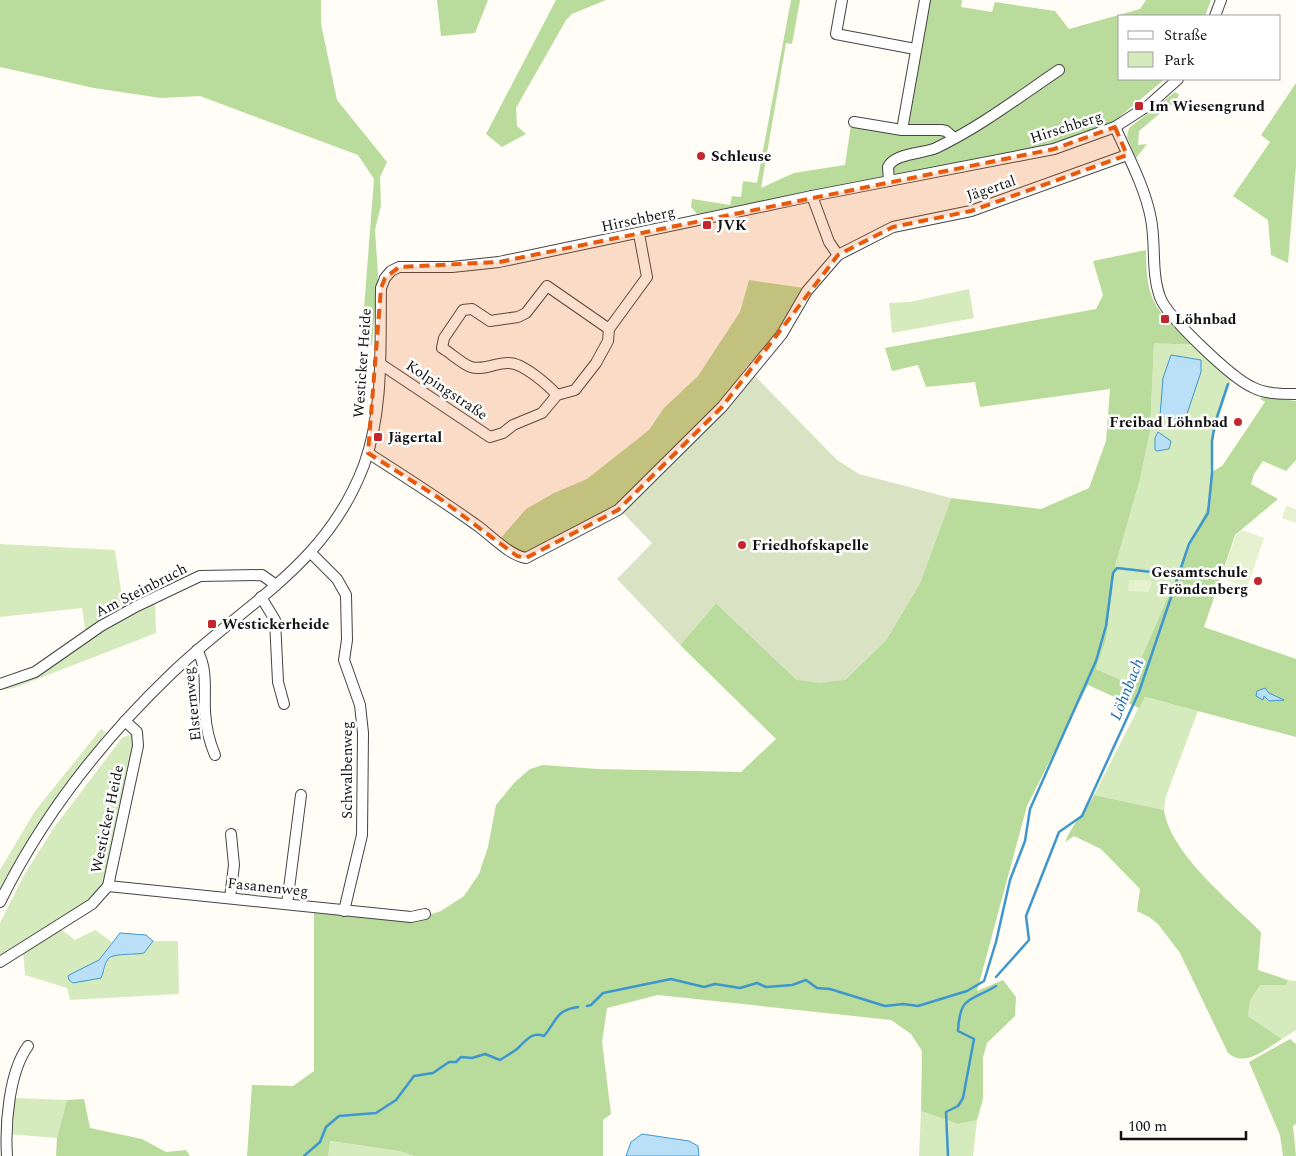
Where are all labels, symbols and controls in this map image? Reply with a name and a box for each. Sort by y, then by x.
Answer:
legend [1118,15,1281,80]
text: Straße [1164,24,1207,47]
text: Park [1164,49,1195,72]
place label: Im Wiesengrund [1149,95,1265,118]
marker: Im Wiesengrund [1133,100,1145,112]
street label: Hirschberg [1027,105,1105,150]
place label: Schleuse [711,145,771,168]
marker: Schleuse [695,150,707,162]
street label: Jägertal [963,169,1019,208]
street label: Hirschberg [599,200,677,239]
place label: JVK [717,214,747,237]
marker: JVK [701,219,713,231]
street label: Westicker Heide [347,307,378,419]
place label: Löhnbad [1175,308,1237,331]
marker: Löhnbad [1159,313,1171,325]
street label: Kolpingstraße [401,354,492,426]
place label: Freibad Löhnbad [1109,411,1228,434]
marker: Freibad Löhnbad [1232,416,1244,428]
place label: Jägertal [388,426,442,449]
marker: Jägertal [372,431,384,443]
place label: Friedhofskapelle [752,534,869,557]
marker: Friedhofskapelle [736,539,748,551]
street label: Am Steinbruch [91,557,191,624]
place label: Gesamtschule Fröndenberg [1151,561,1248,601]
marker: Gesamtschule Fröndenberg [1252,575,1264,587]
place label: Westickerheide [222,613,330,636]
marker: Westickerheide [206,618,218,630]
water label: Löhnbach [1104,655,1150,724]
street label: Elsternweg [177,666,208,742]
street label: Schwalbenweg [336,721,359,819]
street label: Westicker Heide [85,763,130,875]
street label: Fasanenweg [226,872,310,903]
scale bar [1121,1108,1246,1140]
text: 100 m [1128,1115,1167,1138]

